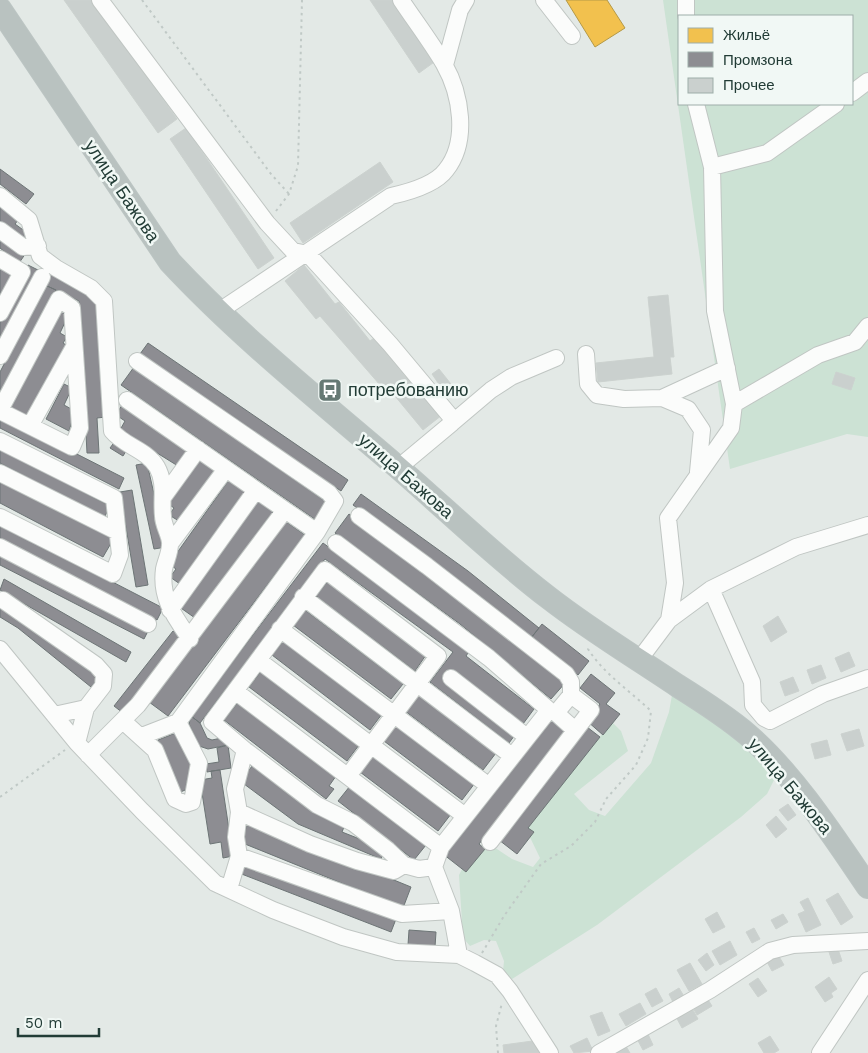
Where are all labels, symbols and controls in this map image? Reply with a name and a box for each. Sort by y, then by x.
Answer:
legend [678,15,853,105]
text: Жильё [723,26,770,44]
text: Промзона [723,51,793,69]
text: Прочее [723,76,775,94]
street label: улица Бажова [80,136,165,247]
bus stop icon: потребованию [317,377,343,403]
place label: потребованию [348,379,469,400]
street label: улица Бажова [355,429,459,523]
street label: улица Бажова [744,733,837,839]
scale bar [18,1006,99,1038]
text: 50 m [25,1014,62,1032]

